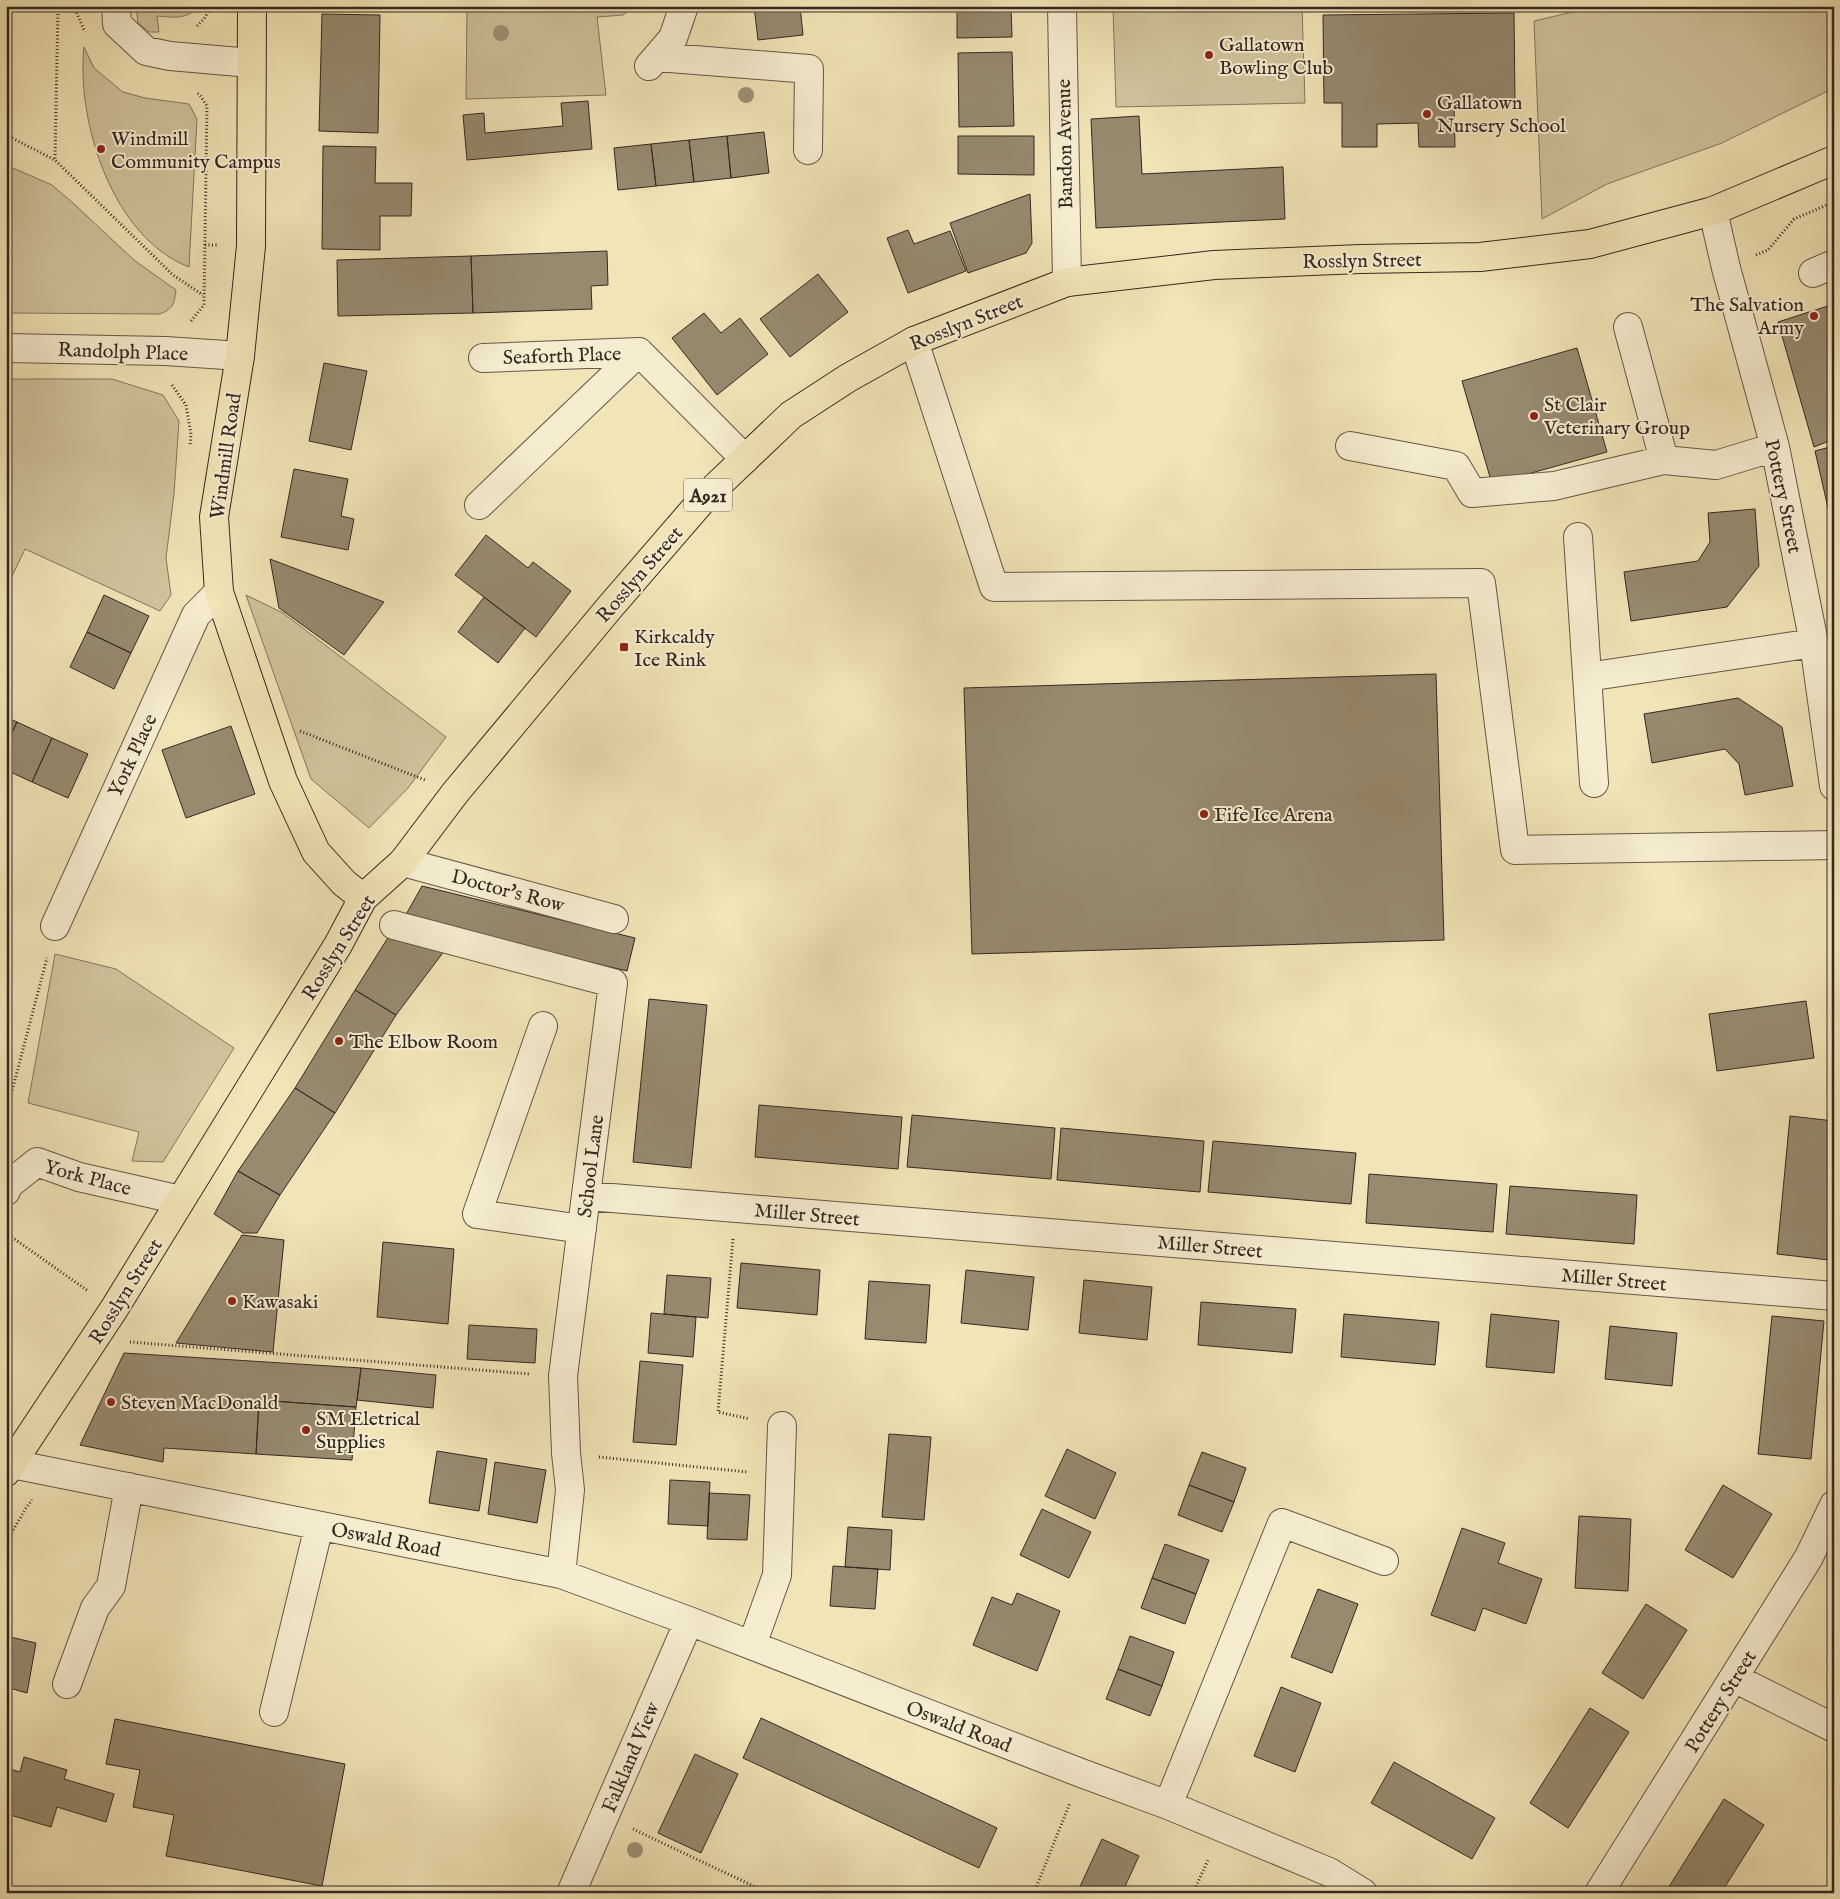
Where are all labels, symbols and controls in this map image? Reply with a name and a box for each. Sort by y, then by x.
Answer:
place label: Gallatown Bowling Club [1219,33,1334,81]
marker: Gallatown Bowling Club [1203,49,1215,61]
street label: Bandon Avenue [1052,79,1079,209]
place label: Gallatown Nursery School [1437,91,1566,139]
marker: Gallatown Nursery School [1421,108,1433,120]
place label: Windmill Community Campus [111,127,281,175]
marker: Windmill Community Campus [95,143,107,155]
street label: Rosslyn Street [1302,248,1422,275]
street label: Rosslyn Street [906,289,1027,357]
place label: The Salvation Army [1690,293,1804,341]
marker: The Salvation Army [1808,310,1820,322]
street label: Randolph Place [57,338,189,367]
street label: Seaforth Place [502,342,622,371]
street label: Windmill Road [205,391,248,521]
place label: St Clair Veterinary Group [1543,393,1690,441]
marker: St Clair Veterinary Group [1528,410,1540,422]
street label: Pottery Street [1758,437,1807,556]
road number: A921 [684,478,732,512]
street label: Rosslyn Street [591,521,689,628]
place label: Kirkcaldy Ice Rink [634,625,715,673]
marker: Kirkcaldy Ice Rink [618,641,630,653]
street label: York Place [103,710,163,801]
place label: Fife Ice Arena [1214,803,1333,828]
marker: Fife Ice Arena [1198,808,1210,820]
street label: Doctor's Row [448,864,568,919]
street label: Rosslyn Street [297,890,382,1005]
place label: The Elbow Room [349,1030,498,1055]
marker: The Elbow Room [333,1035,345,1047]
street label: School Lane [573,1113,610,1219]
street label: York Place [41,1155,134,1202]
street label: Miller Street [753,1198,861,1233]
street label: Miller Street [1156,1230,1264,1265]
street label: Rosslyn Street [84,1234,169,1349]
street label: Miller Street [1560,1263,1668,1298]
place label: Kawasaki [242,1290,318,1315]
marker: Kawasaki [226,1295,238,1307]
place label: Steven MacDonald [121,1391,279,1416]
marker: Steven MacDonald [105,1396,117,1408]
place label: SM Eletrical Supplies [316,1407,421,1455]
marker: SM Eletrical Supplies [300,1424,312,1436]
street label: Oswald Road [329,1518,443,1563]
street label: Pottery Street [1680,1646,1763,1758]
street label: Oswald Road [902,1696,1015,1759]
street label: Falkland View [597,1698,666,1817]

